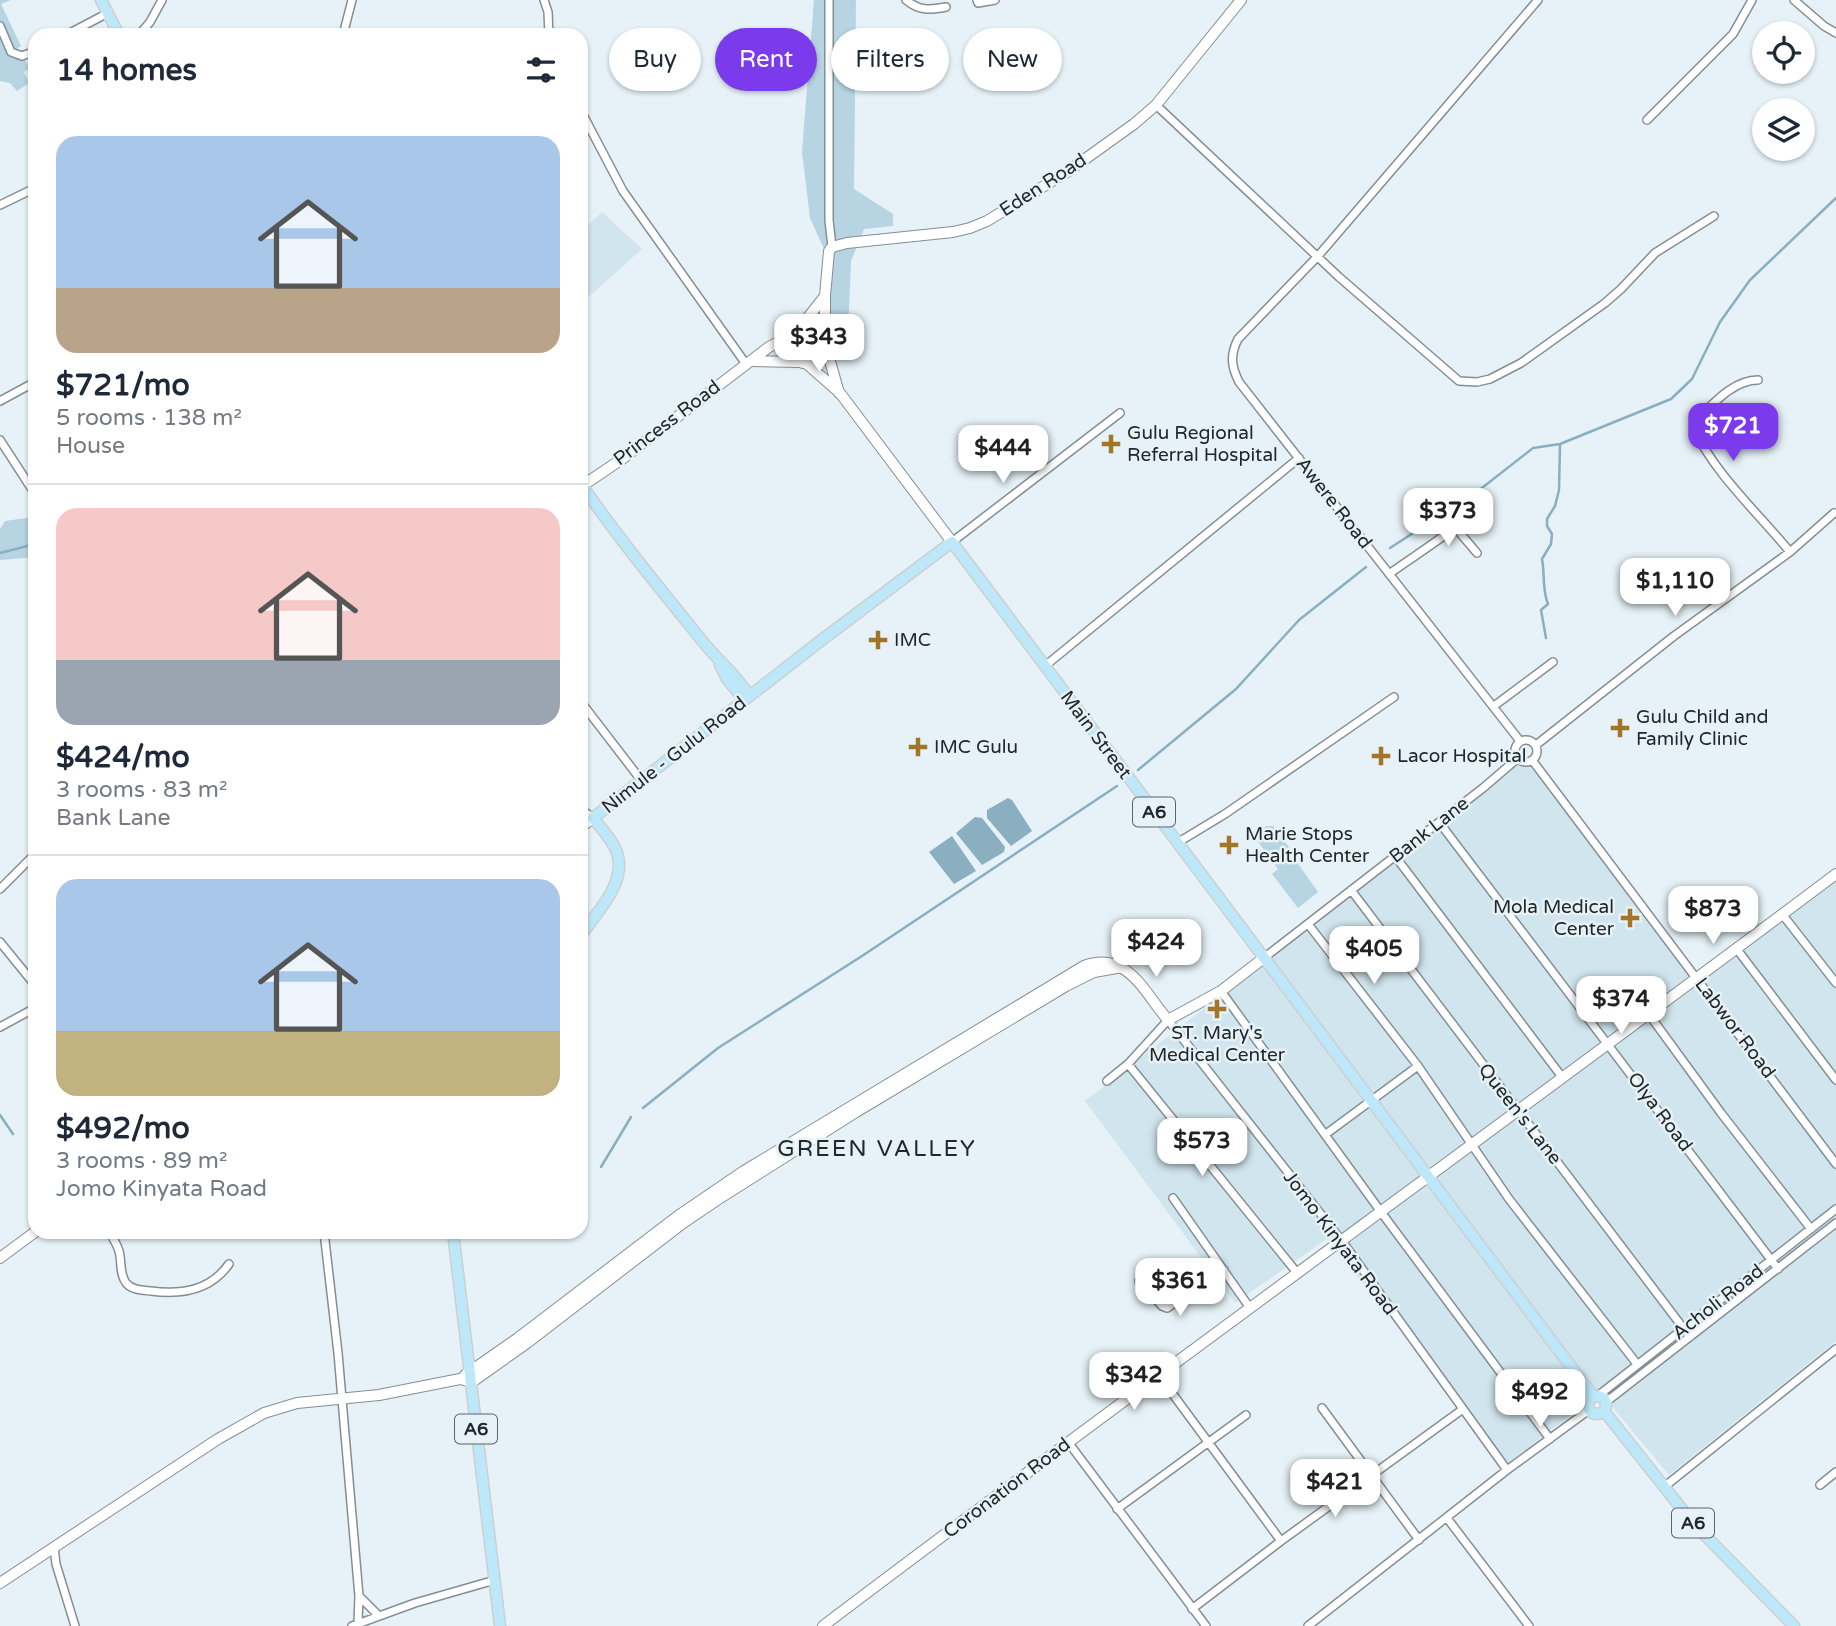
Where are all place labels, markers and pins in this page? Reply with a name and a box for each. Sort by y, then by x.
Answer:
pin: $343 [778,314,860,374]
pin: $721 [1692,404,1774,463]
place label: Gulu Regional Referral Hospital [1127,422,1278,466]
pin: $444 [962,426,1044,485]
marker: Gulu Regional Referral Hospital [1101,434,1121,454]
pin: $373 [1407,489,1489,548]
pin: $1,110 [1618,558,1732,618]
place label: IMC [894,629,931,651]
marker: IMC [868,630,888,650]
place label: Gulu Child and Family Clinic [1636,706,1769,750]
marker: Gulu Child and Family Clinic [1610,718,1630,738]
place label: IMC Gulu [934,736,1018,758]
marker: IMC Gulu [908,737,928,757]
place label: Lacor Hospital [1397,745,1527,767]
marker: Lacor Hospital [1371,746,1391,766]
place label: Marie Stops Health Center [1245,823,1370,867]
marker: Marie Stops Health Center [1219,835,1239,855]
pin: $873 [1672,886,1754,946]
place label: Mola Medical Center [1493,896,1615,940]
marker: Mola Medical Center [1620,908,1640,928]
pin: $424 [1115,920,1197,979]
pin: $405 [1333,926,1415,986]
pin: $374 [1580,976,1662,1036]
marker: ST. Mary's Medical Center [1207,999,1227,1019]
place label: ST. Mary's Medical Center [1149,1022,1286,1066]
pin: $573 [1161,1118,1243,1178]
pin: $361 [1139,1258,1221,1318]
pin: $342 [1093,1352,1175,1412]
pin: $492 [1499,1370,1581,1429]
pin: $421 [1294,1460,1376,1519]

